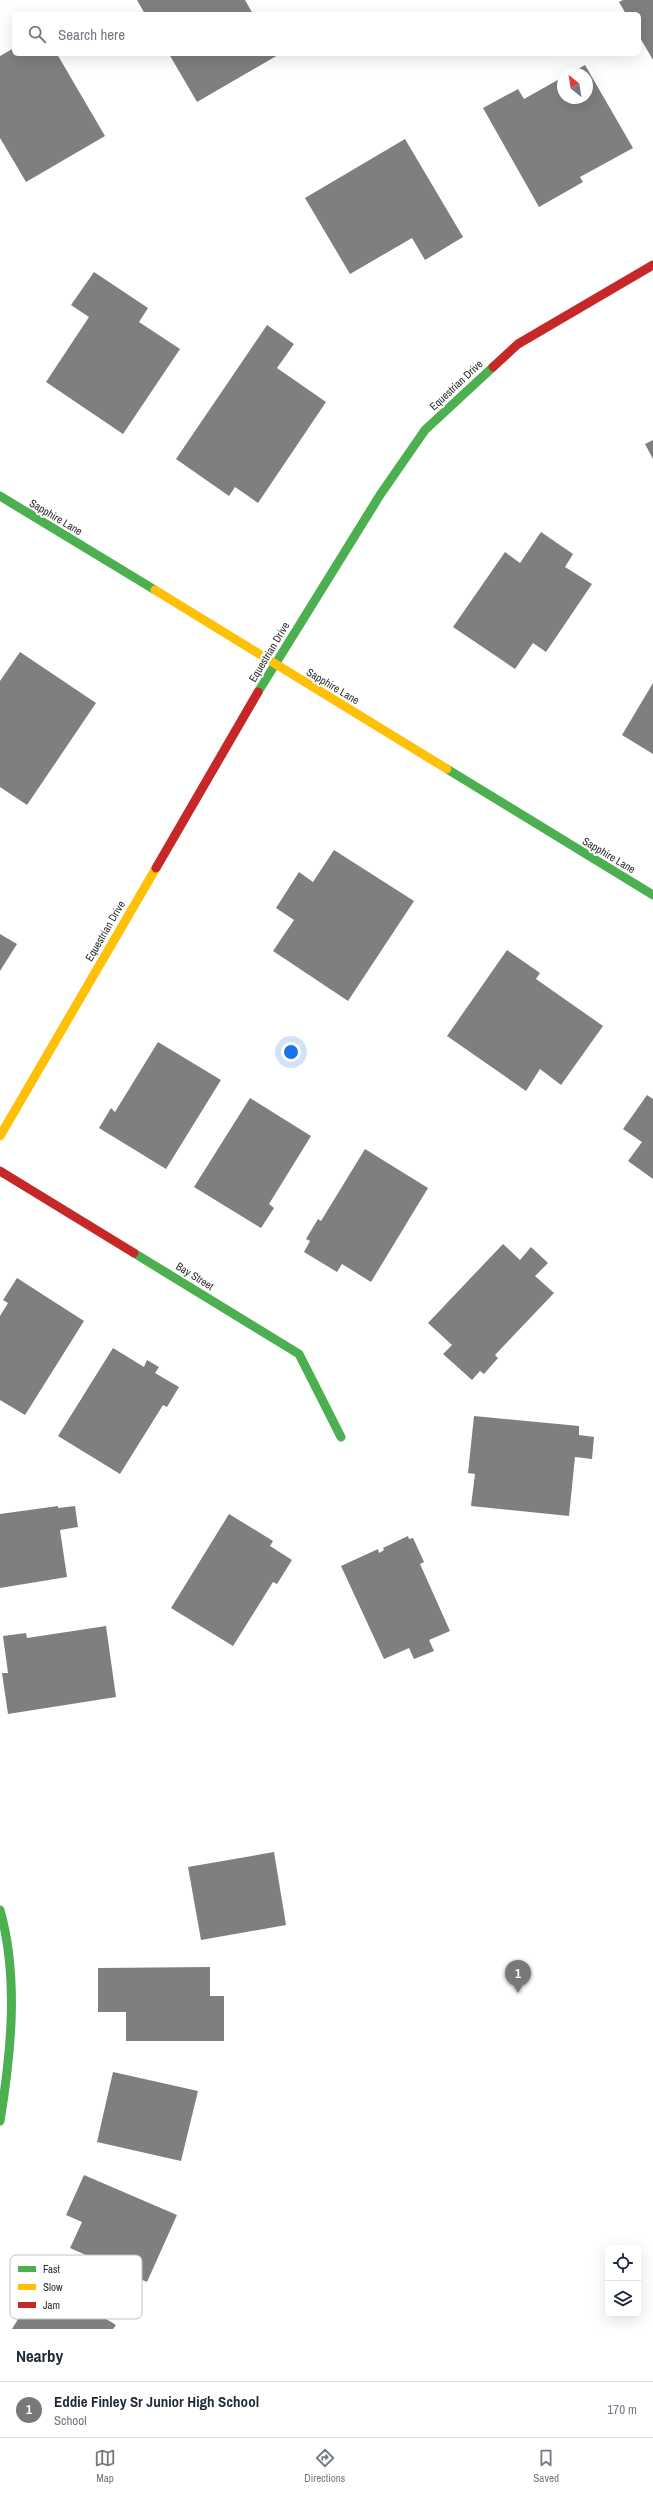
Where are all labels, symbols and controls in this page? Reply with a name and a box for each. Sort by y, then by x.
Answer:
search box [12,12,641,56]
icon: search [26,23,48,45]
text: Search here [58,24,125,45]
north arrow [557,68,593,104]
street label: Equestrian Drive [426,357,486,413]
street label: Sapphire Lane [27,496,85,538]
street label: Equestrian Drive [246,619,292,685]
street label: Sapphire Lane [304,665,362,707]
street label: Sapphire Lane [580,834,638,876]
street label: Equestrian Drive [82,898,128,964]
your location [281,1042,301,1062]
street label: Bay Street [173,1259,217,1293]
pin: 1 [505,1960,531,1993]
map controls [605,2245,641,2317]
button: locate [605,2245,641,2281]
legend [10,2255,142,2319]
text: Fast [43,2262,61,2276]
text: Slow [43,2280,63,2294]
button: layers [605,2281,641,2317]
text: Jam [43,2298,60,2312]
text: Nearby [16,2344,63,2367]
text: Eddie Finley Sr Junior High School [54,2391,259,2412]
text: 1 [26,2401,32,2418]
text: 170 m [607,2401,637,2418]
text: School [54,2412,87,2429]
tab: Map [94,2447,116,2485]
tab: Directions [304,2447,345,2485]
tab: Saved [533,2447,559,2485]

